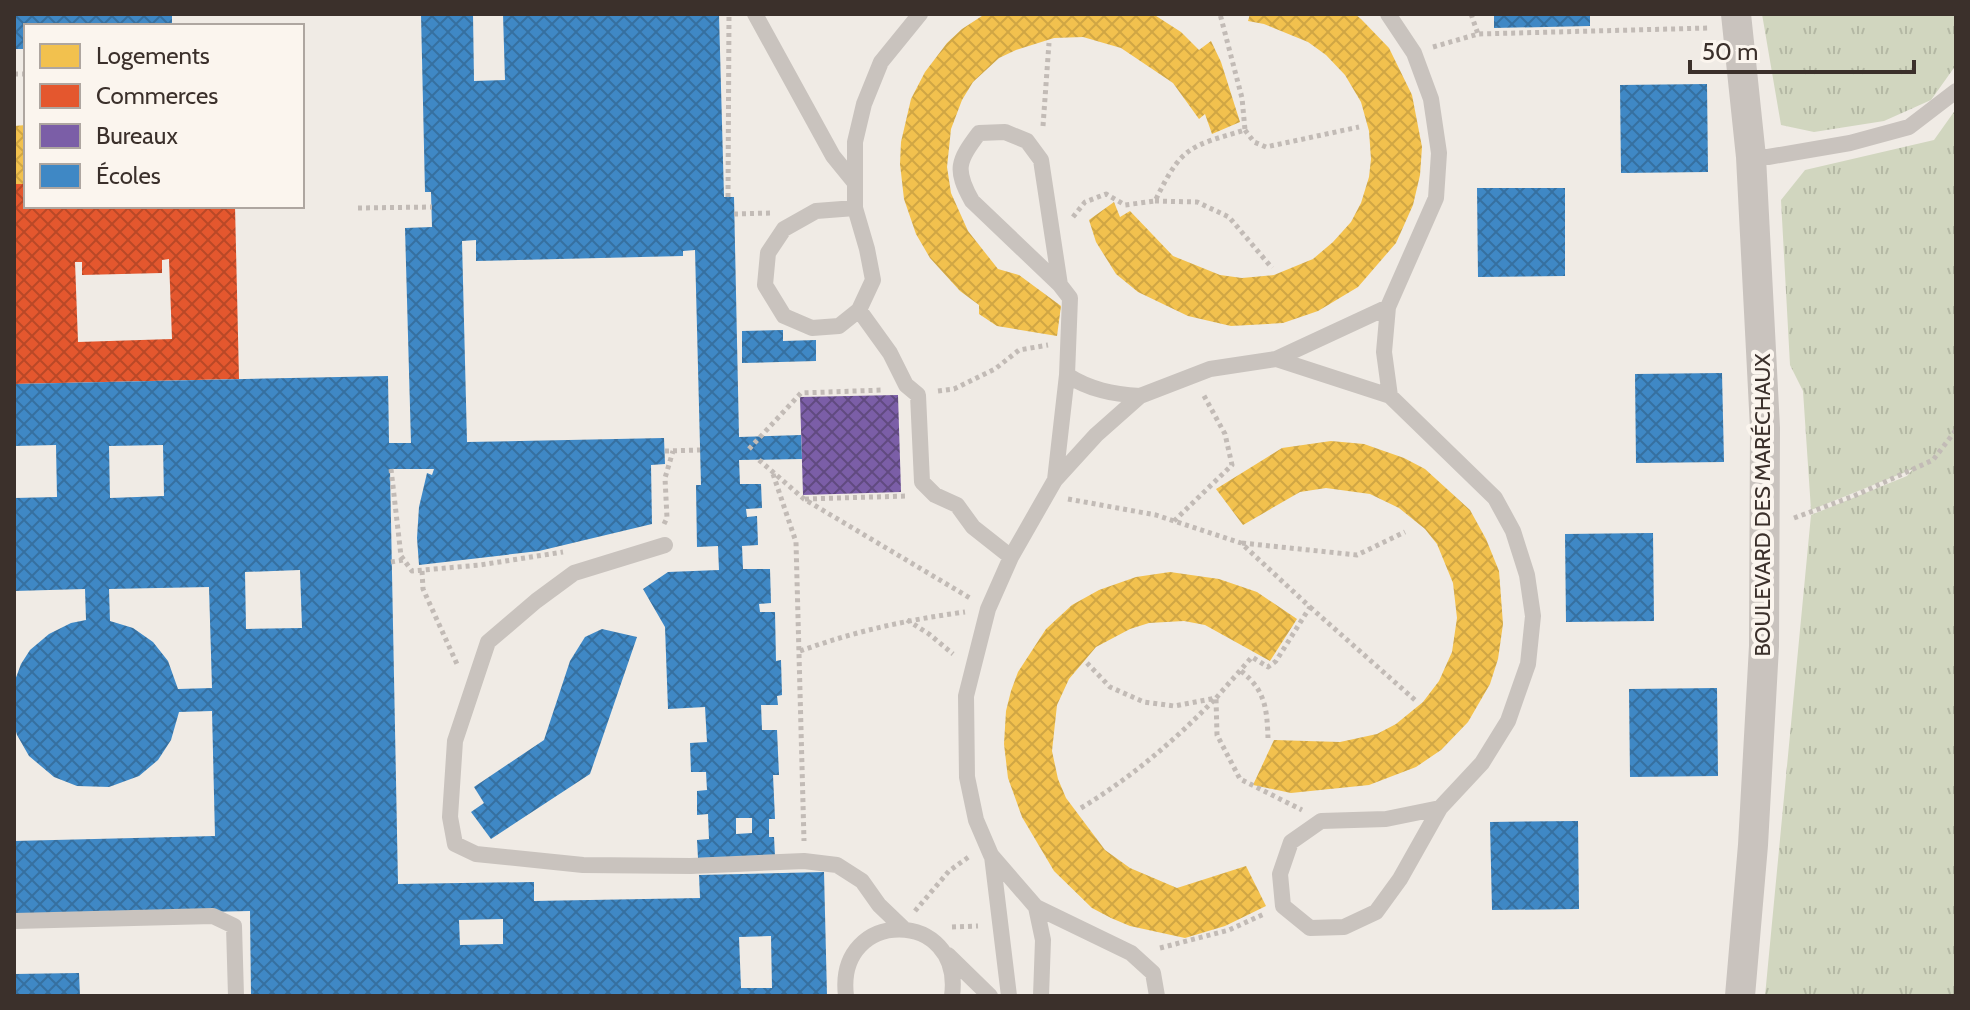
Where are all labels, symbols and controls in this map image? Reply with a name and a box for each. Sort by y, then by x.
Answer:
legend [24,24,304,208]
scale bar [1690,24,1914,74]
text: 50 m [1702,37,1758,66]
text: Logements [96,41,210,70]
text: Commerces [96,81,218,110]
text: Bureaux [96,121,178,150]
text: Écoles [96,161,161,190]
street label: BOULEVARD DES MARÉCHAUX [1749,353,1776,657]

